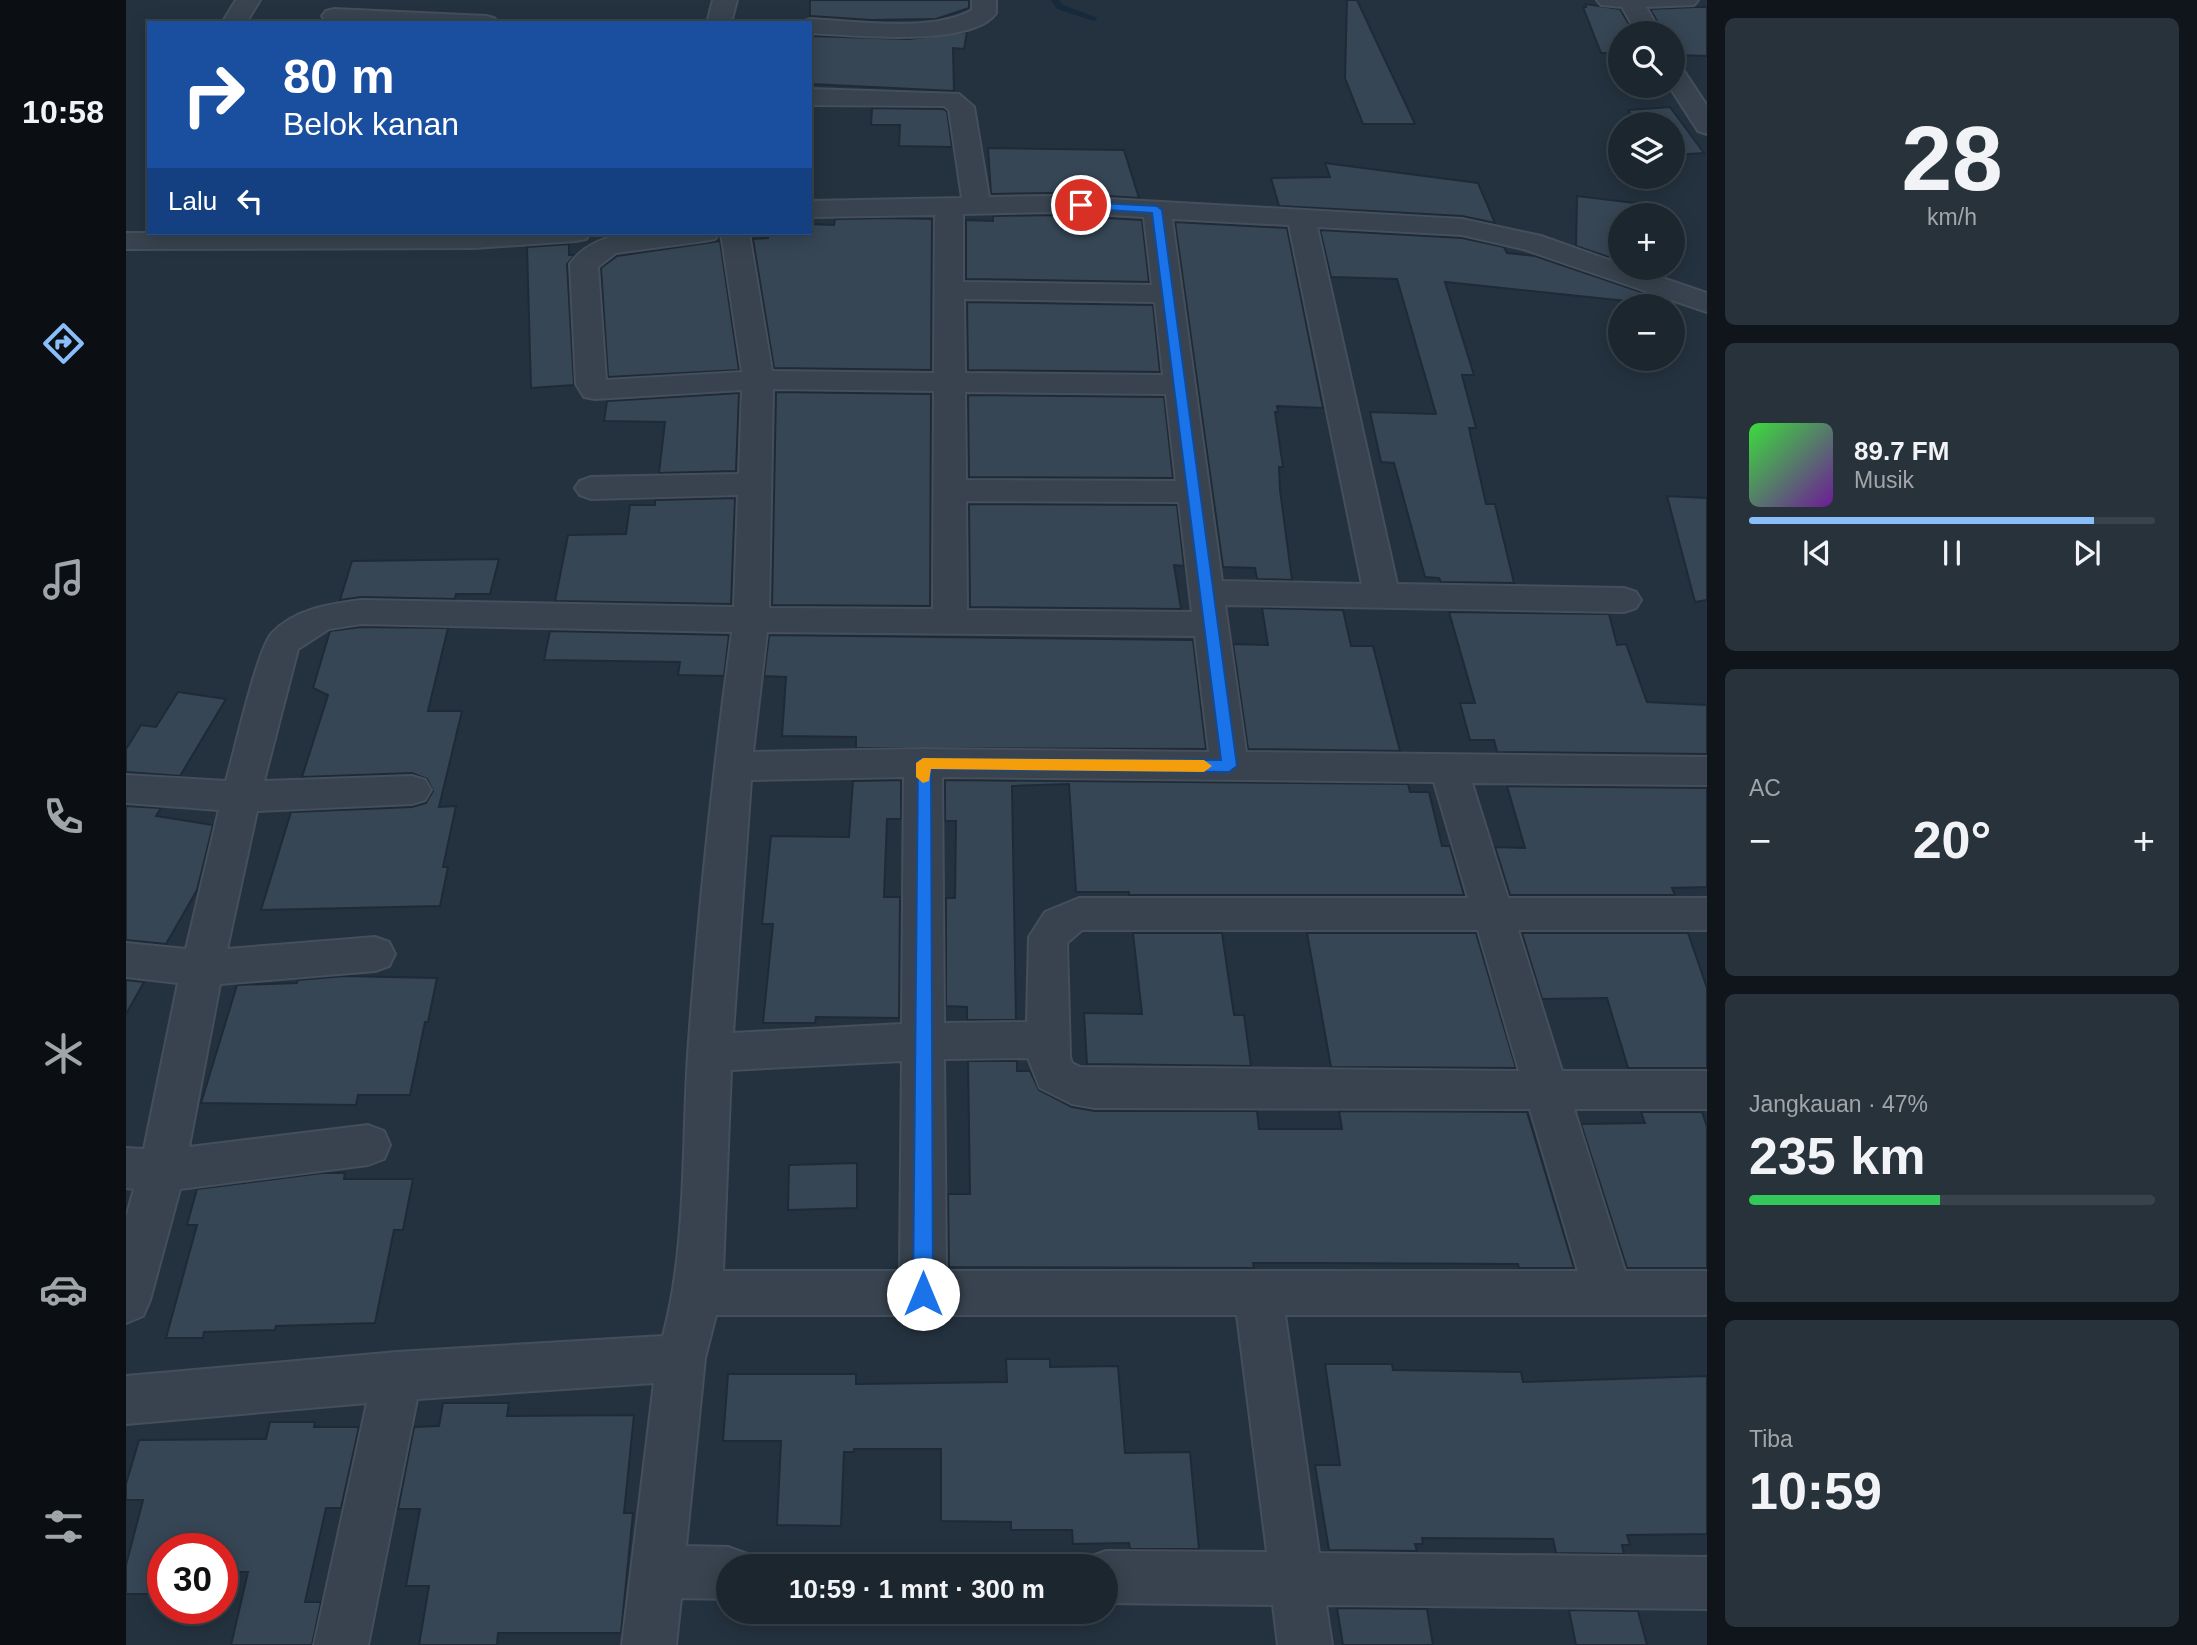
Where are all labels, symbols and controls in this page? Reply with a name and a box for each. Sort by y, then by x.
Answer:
map controls [1608,21,1685,371]
button: search [1608,21,1685,98]
icon: right [168,49,259,140]
text: 80 m [283,49,395,103]
text: 10:58 [22,94,104,130]
text: Belok kanan [283,106,459,142]
text: 28 [1901,108,2003,209]
button: layers [1608,112,1685,189]
pin [1051,175,1111,235]
icon: left [231,182,269,220]
text: Lalu [168,186,217,216]
icon: arrive [1062,186,1100,224]
button: + [1608,203,1685,280]
text: km/h [1927,204,1977,230]
button: − [1608,294,1685,371]
icon: directions [39,319,88,368]
text: 89.7 FM [1854,436,1949,466]
text: Musik [1854,467,1914,493]
icon: previous [1798,534,1836,572]
icon: pause [1933,534,1971,572]
icon: next [2068,534,2106,572]
icon: music [39,555,88,604]
text: AC [1749,775,1781,801]
icon: phone [39,792,88,841]
text: 20° [1913,811,1991,869]
text: − [1749,820,1771,862]
text: + [2133,820,2155,862]
icon: climate [39,1029,88,1078]
text: Jangkauan · 47% [1749,1091,1928,1117]
text: 235 km [1749,1127,1925,1185]
position arrow [886,1257,960,1331]
icon: car [39,1265,88,1314]
text: Tiba [1749,1426,1793,1452]
text: 10:59 [1749,1462,1882,1520]
icon: filters [39,1502,88,1551]
speed limit sign: 30 [147,1533,238,1624]
text: 10:59 · 1 mnt · 300 m [789,1574,1045,1604]

